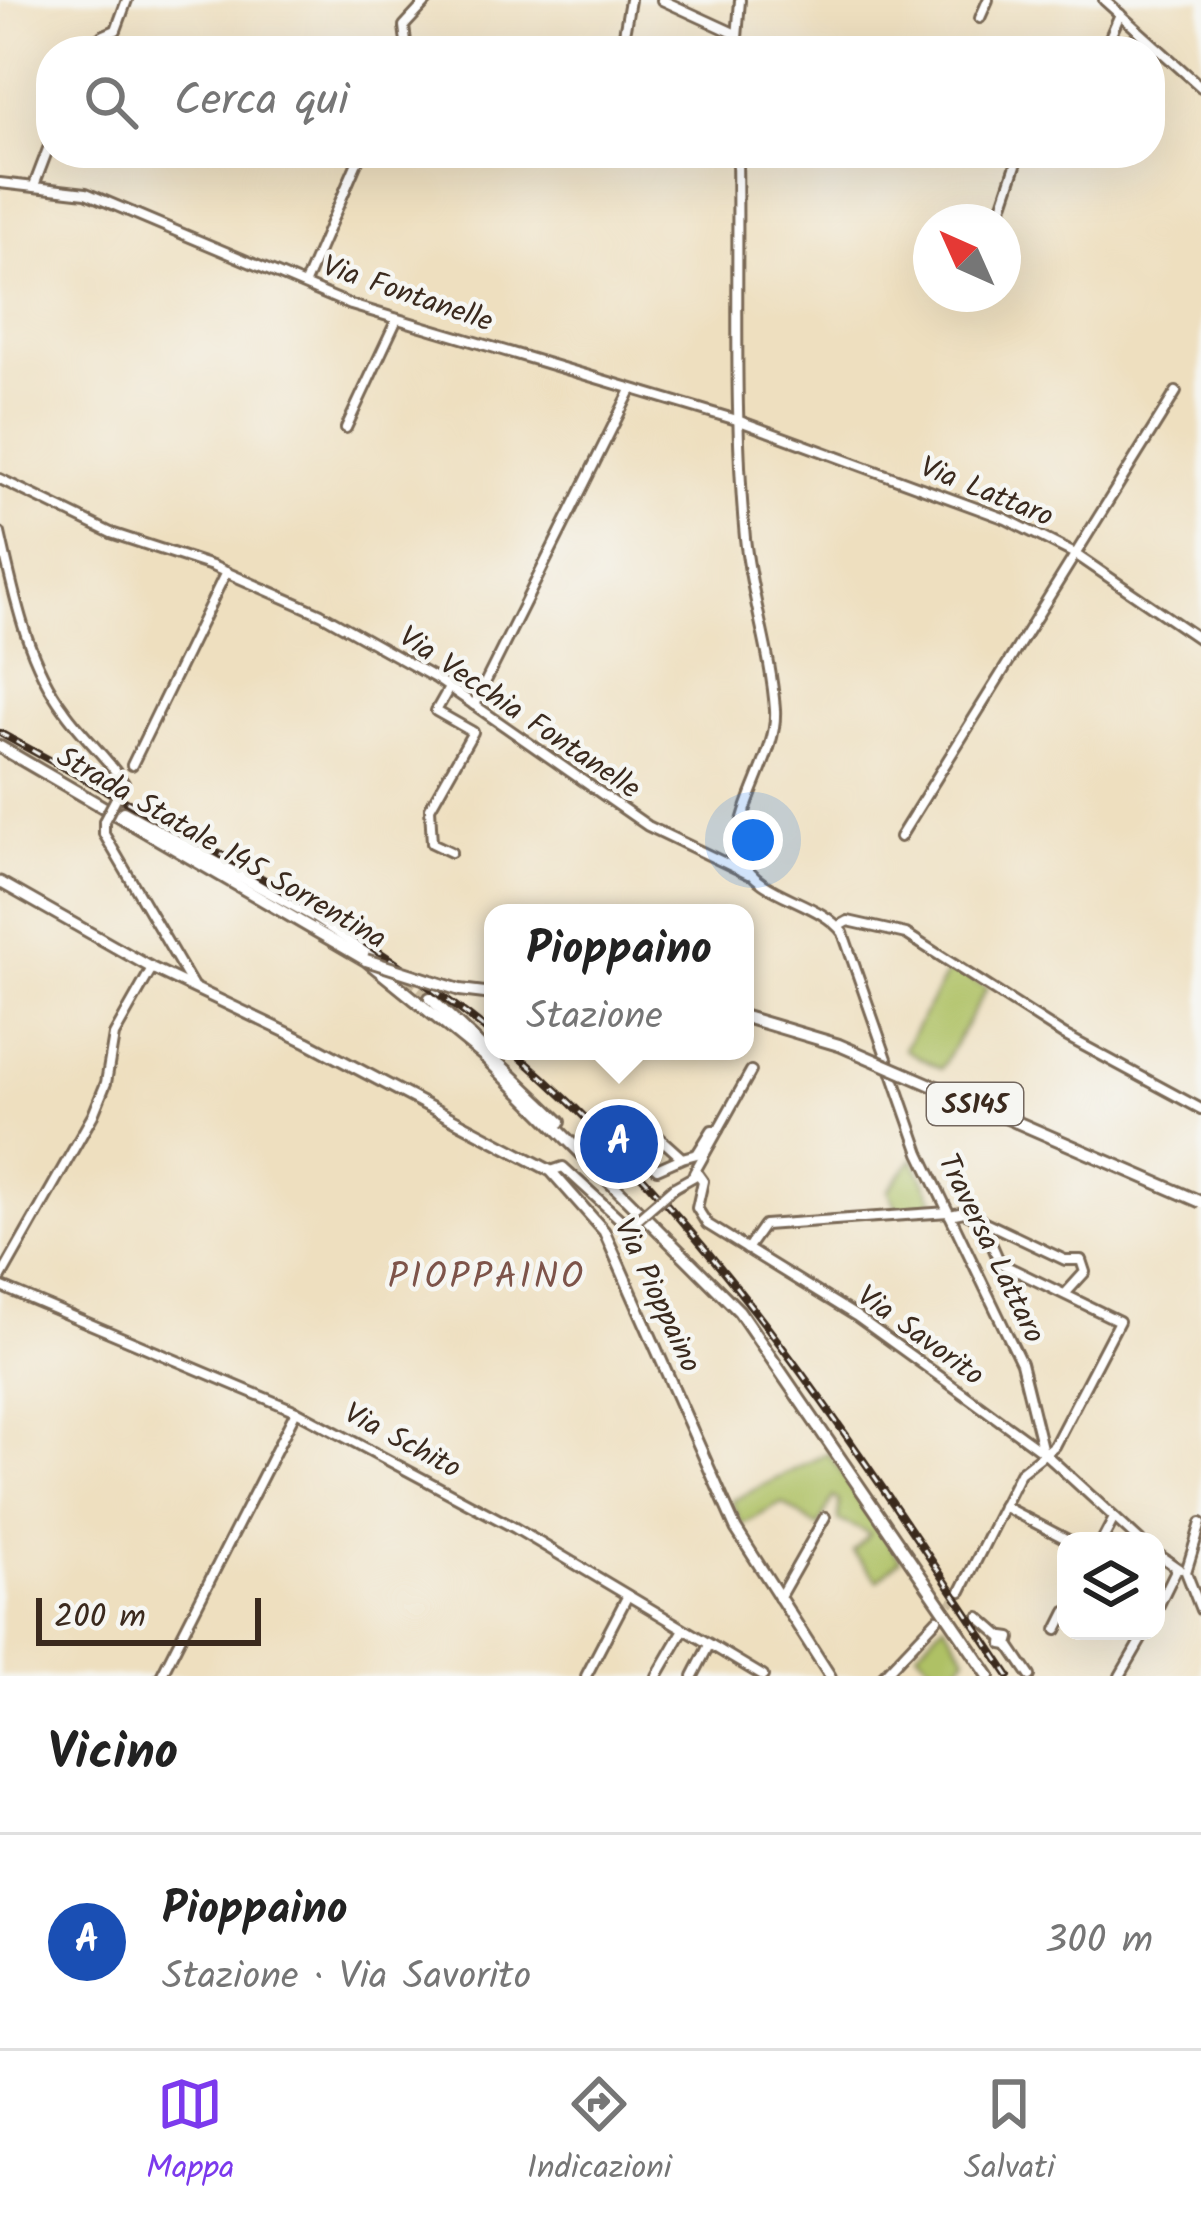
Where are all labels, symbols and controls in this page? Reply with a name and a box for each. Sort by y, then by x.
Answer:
search box [36,36,1165,168]
text: Cerca qui [174,66,349,138]
icon: search [78,69,144,135]
north arrow [913,204,1021,312]
street label: Via Fontanelle [315,243,499,347]
street label: Via Lattaro [912,444,1060,541]
street label: Via Vecchia Fontanelle [388,615,650,813]
street label: Strada Statale 145 Sorrentina [47,734,395,963]
your location [723,810,783,870]
popup [484,904,754,1060]
text: Pioppaino [526,915,712,987]
text: Stazione [526,987,663,1049]
road number: SS145 [927,1083,1023,1125]
pin: A [580,1099,658,1189]
street label: Traversa Lattaro [923,1146,1057,1352]
street label: Via Pioppaino [599,1211,713,1381]
district label: PIOPPAINO [388,1250,586,1307]
street label: Via Savorito [846,1274,994,1399]
street label: Via Schito [335,1391,469,1493]
map controls [1057,1532,1165,1640]
button: layers [1057,1532,1165,1640]
scale bar [36,1592,261,1645]
text: 200 m [54,1592,146,1645]
text: Vicino [48,1714,178,1795]
text: Pioppaino [162,1875,347,1947]
text: A [75,1911,99,1973]
text: 300 m [1045,1911,1153,1973]
text: Stazione · Via Savorito [162,1947,531,2009]
tab: Mappa [146,2071,235,2196]
tab: Indicazioni [527,2071,672,2196]
tab: Salvati [964,2071,1055,2196]

